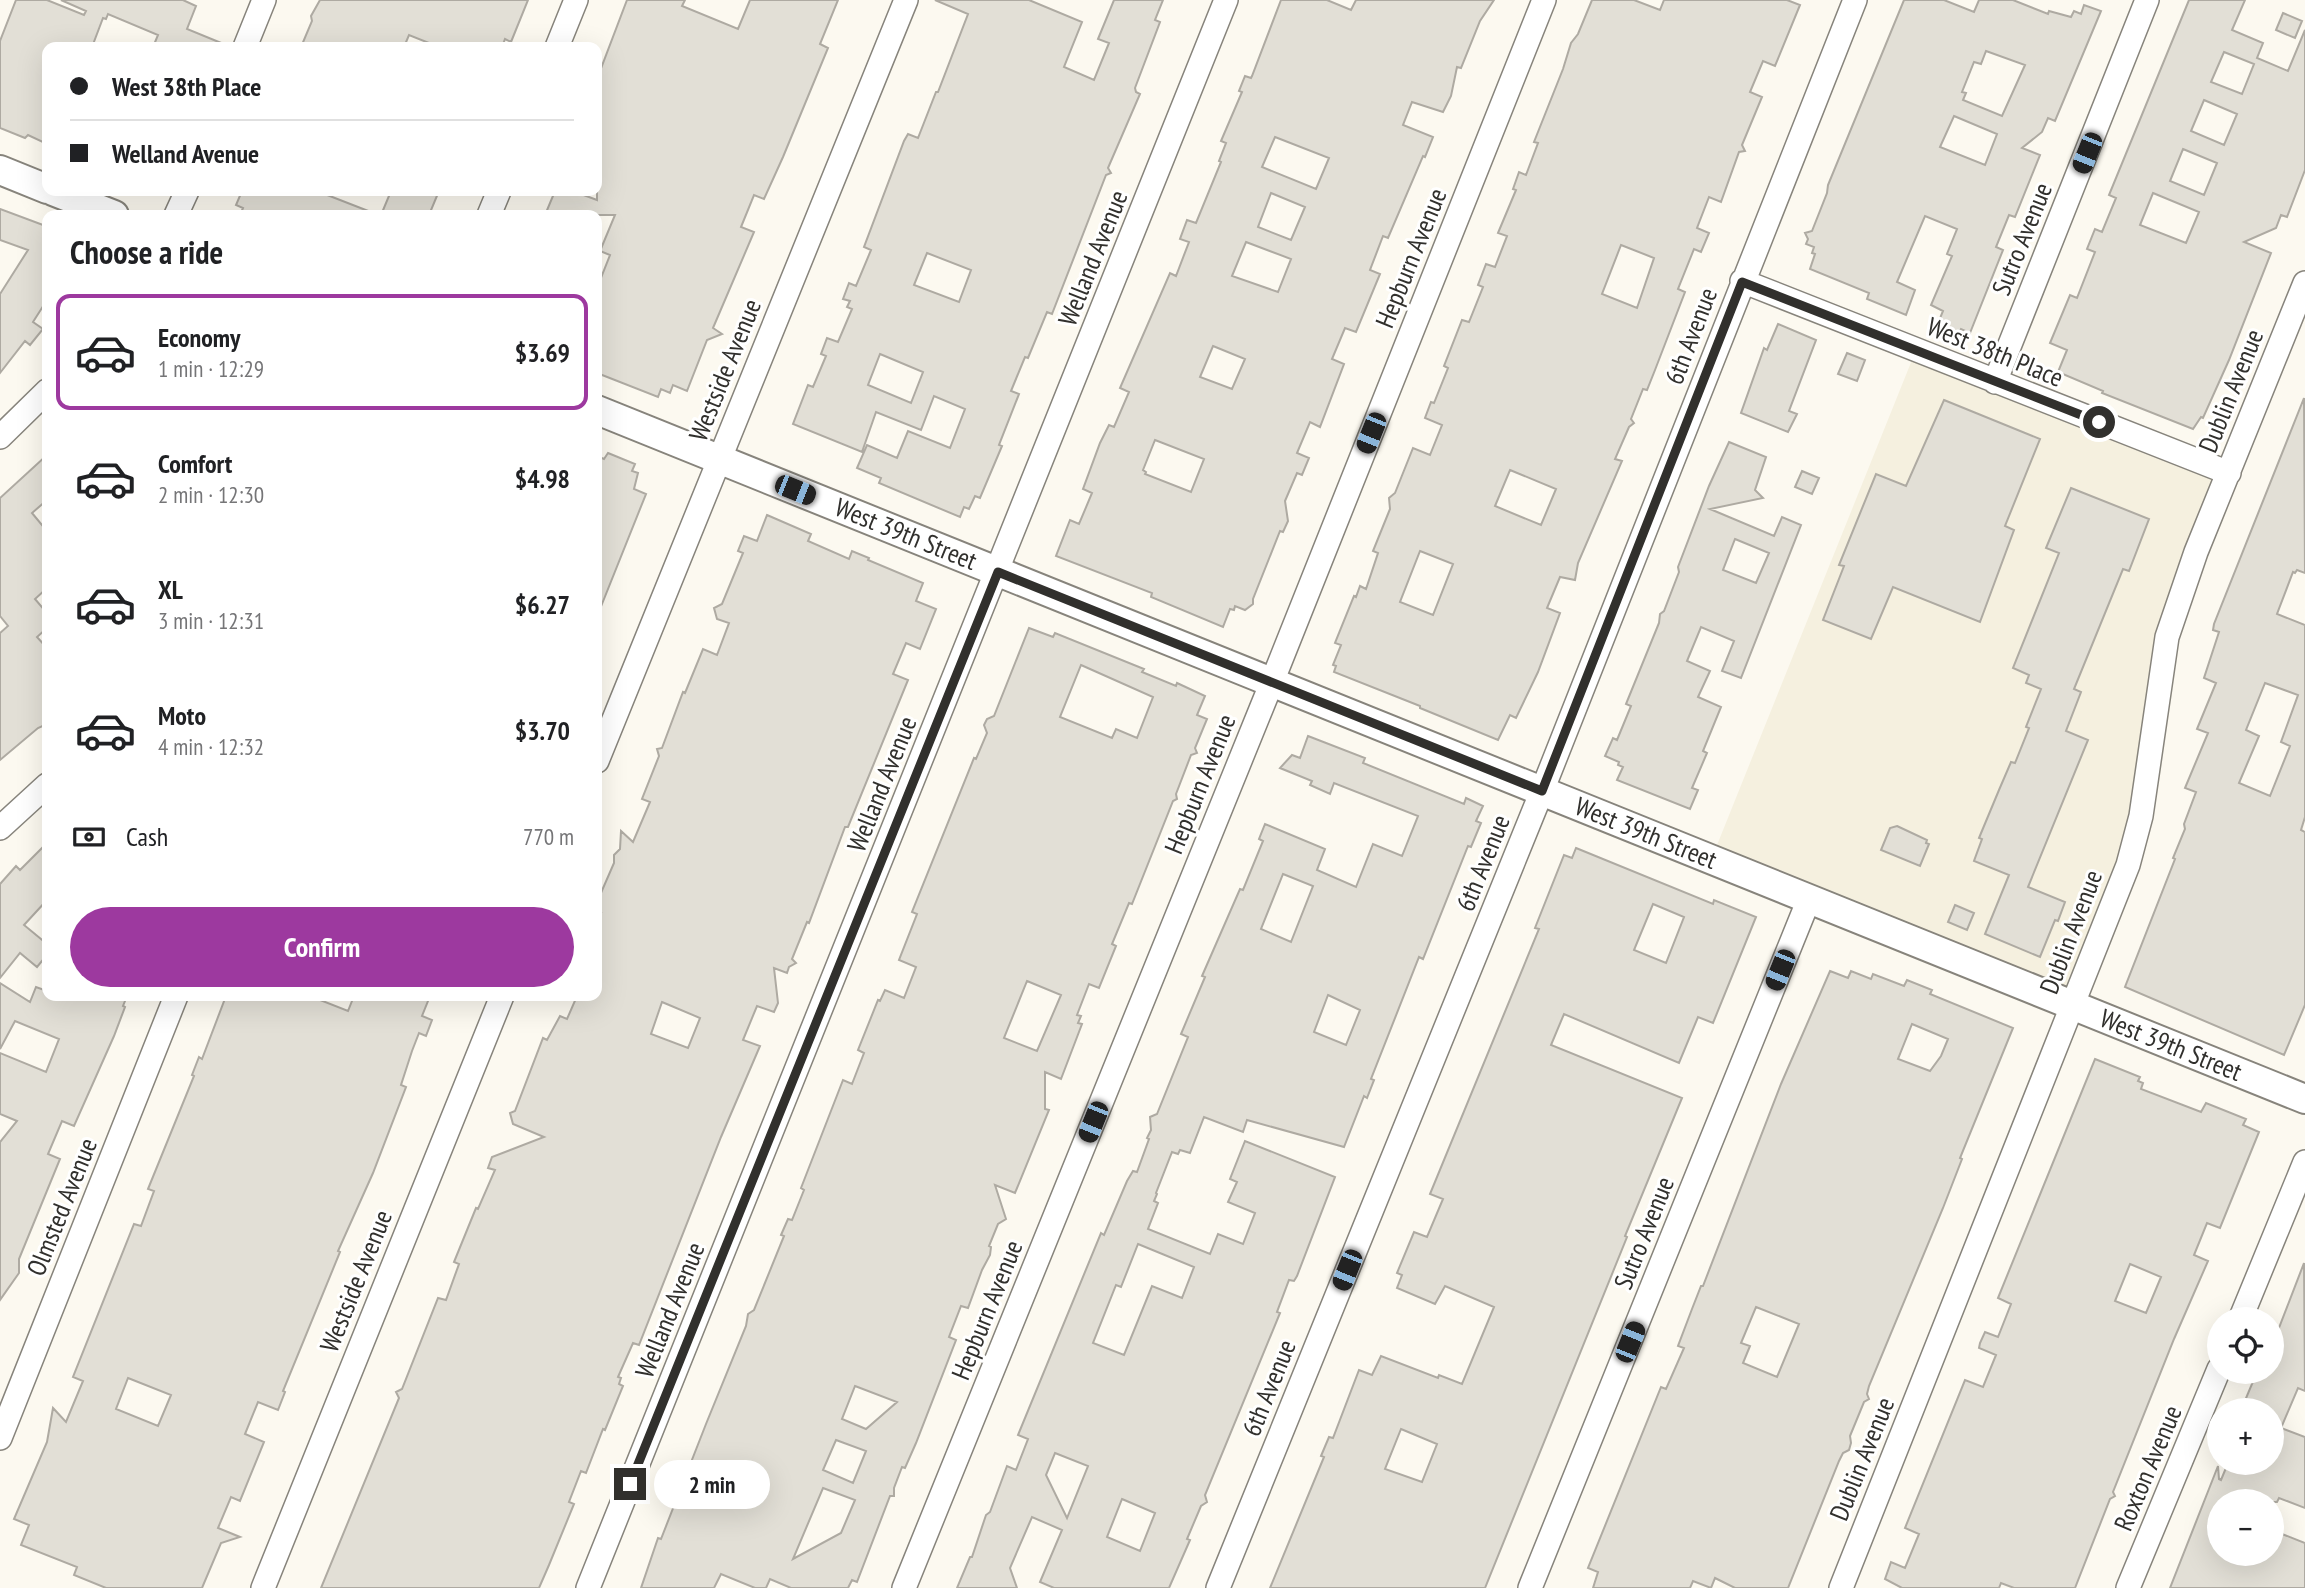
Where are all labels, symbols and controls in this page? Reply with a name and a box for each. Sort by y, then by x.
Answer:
text: West 38th Place [112,70,261,103]
car [2070,130,2105,176]
text: Welland Avenue [112,137,259,170]
street label: Sutro Avenue [1984,178,2059,300]
street label: Hepburn Avenue [1368,183,1453,332]
street label: Welland Avenue [1050,185,1135,330]
text: Choose a ride [70,231,223,273]
street label: 6th Avenue [1657,283,1724,389]
street label: Westside Avenue [681,294,768,446]
street label: West 38th Place [1922,309,2068,394]
icon: car [74,321,137,384]
text: Economy [158,321,240,354]
street label: Dublin Avenue [2191,324,2270,457]
text: $3.69 [515,336,570,369]
text: 1 min · 12:29 [158,354,264,383]
route start [2083,406,2115,438]
car [1354,410,1389,456]
icon: car [74,447,137,510]
text: Comfort [158,447,232,480]
text: $4.98 [515,462,570,495]
car [772,472,819,508]
text: 2 min · 12:30 [158,480,264,509]
street label: West 39th Street [830,490,982,577]
icon: car [74,573,137,636]
text: XL [158,573,183,606]
text: $6.27 [515,588,570,621]
text: 3 min · 12:31 [158,606,264,635]
icon: car [74,699,137,762]
text: Moto [158,699,206,732]
street label: Hepburn Avenue [1157,709,1242,858]
street label: Welland Avenue [839,711,924,856]
text: $3.70 [515,714,570,747]
text: 4 min · 12:32 [158,732,264,761]
street label: West 39th Street [1570,789,1722,876]
street label: 6th Avenue [1448,810,1517,916]
icon: cash [70,818,108,856]
text: Cash [126,820,168,853]
text: 770 m [523,822,574,851]
street label: Dublin Avenue [2032,865,2109,998]
button: Confirm [70,907,574,987]
car [1763,947,1798,993]
street label: West 39th Street [2095,1001,2247,1088]
car [1076,1099,1111,1145]
street label: Olmsted Avenue [19,1133,104,1280]
street label: Sutro Avenue [1606,1172,1681,1294]
street label: Westside Avenue [312,1205,399,1357]
street label: Hepburn Avenue [944,1235,1029,1384]
street label: Welland Avenue [627,1237,712,1382]
car [1330,1247,1365,1293]
map controls [2207,1307,2284,1566]
button: locate [2207,1307,2284,1384]
car [1613,1319,1648,1365]
street label: 6th Avenue [1234,1335,1303,1441]
street label: Dublin Avenue [1822,1392,1901,1525]
button: + [2207,1398,2284,1475]
street label: Roxton Avenue [2106,1400,2189,1536]
callout: 2 min [654,1460,770,1508]
route end [614,1468,646,1500]
text: 2 min [689,1470,735,1499]
button: − [2207,1489,2284,1566]

